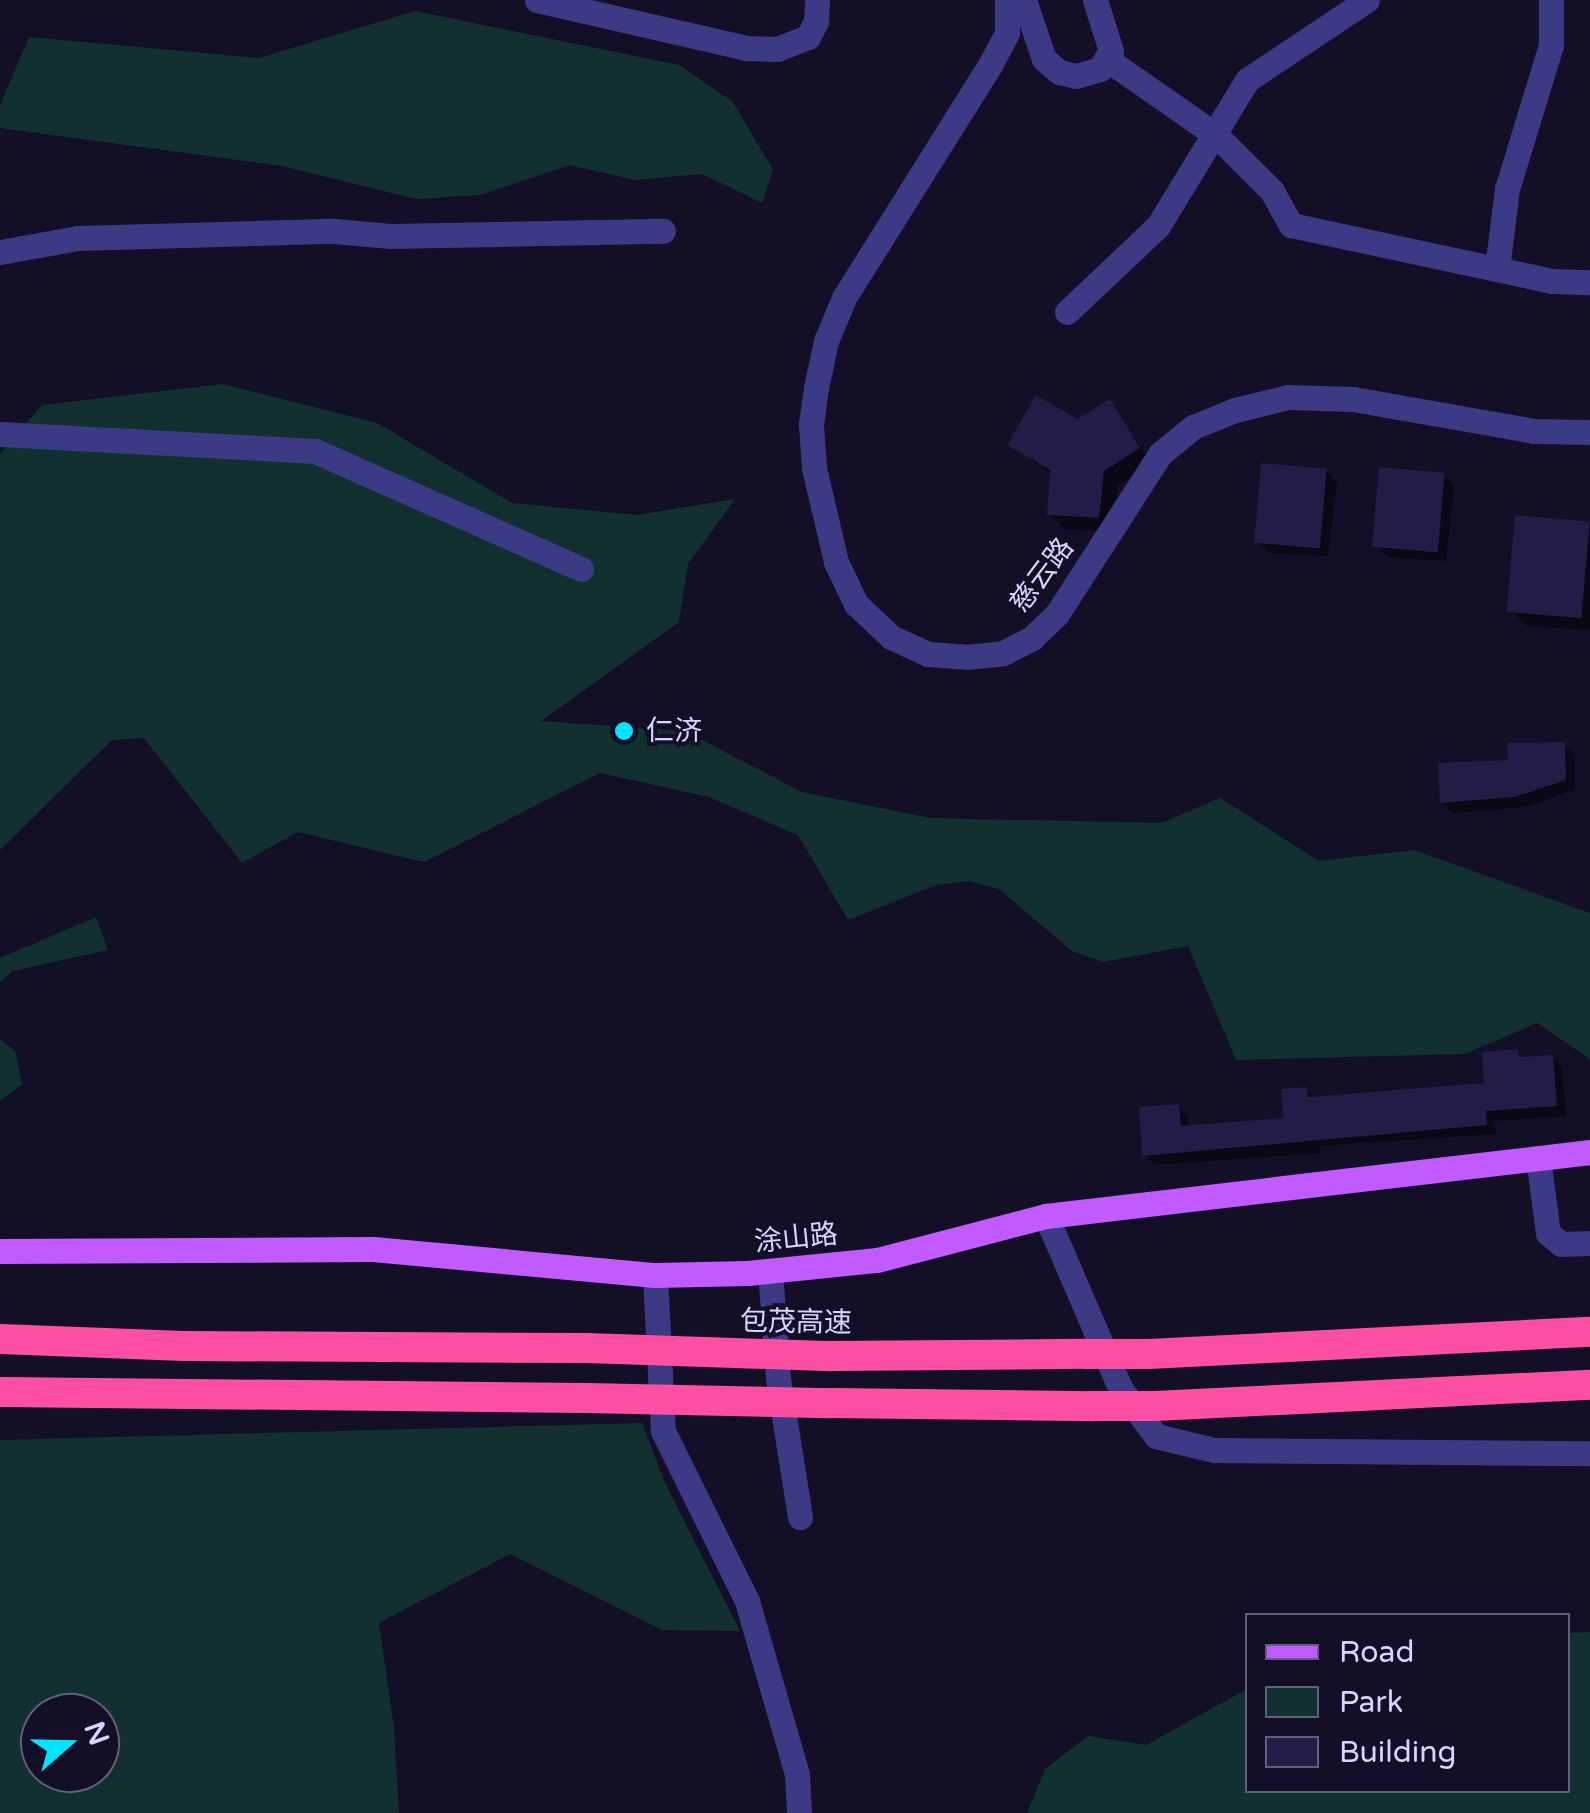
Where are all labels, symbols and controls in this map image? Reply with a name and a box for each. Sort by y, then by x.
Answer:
street label: 慈云路 [1003,531,1081,619]
place label: 仁济 [646,714,702,748]
marker: 仁济 [611,718,637,744]
street label: 涂山路 [752,1217,840,1259]
street label: 包茂高速 [740,1304,852,1340]
legend [1245,1613,1570,1793]
text: Road [1339,1634,1414,1671]
text: Park [1339,1684,1403,1721]
north arrow [20,1693,120,1793]
text: N [76,1717,116,1750]
text: Building [1339,1734,1456,1771]

